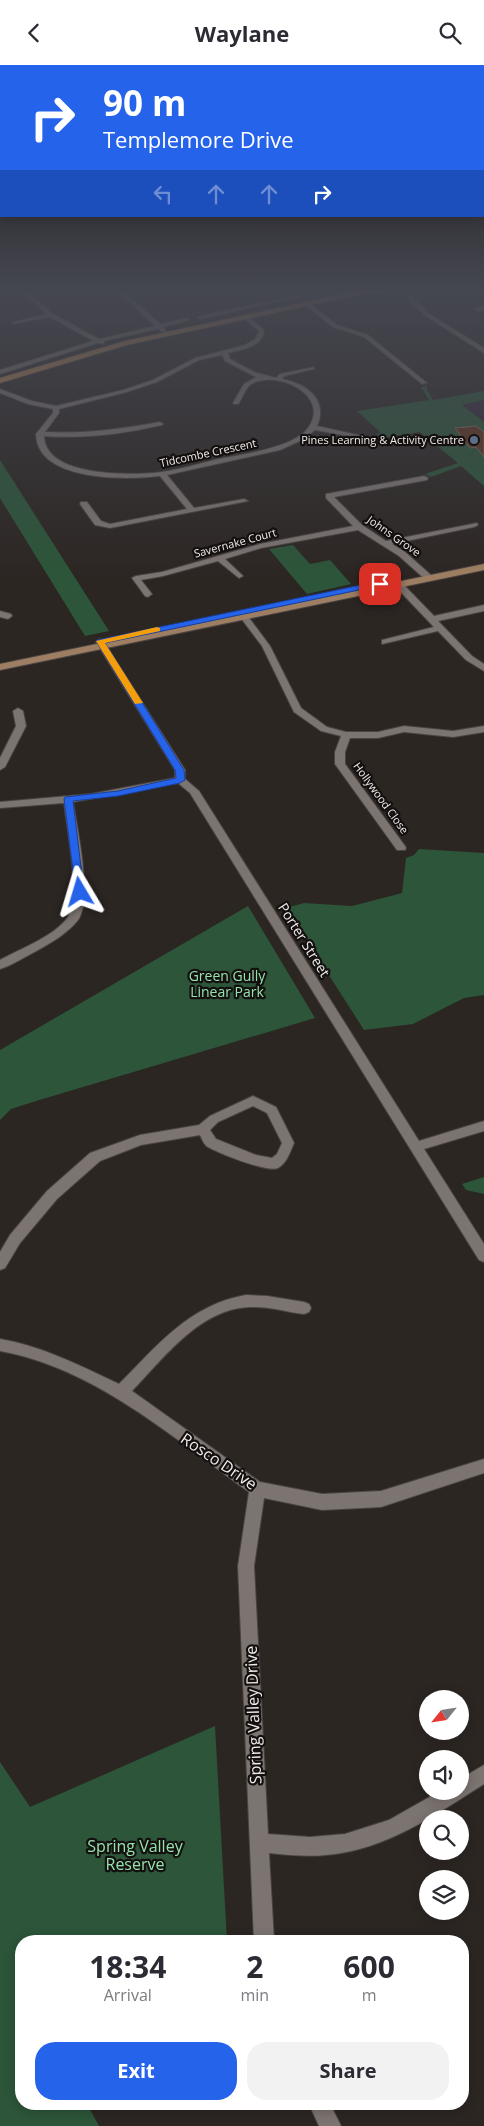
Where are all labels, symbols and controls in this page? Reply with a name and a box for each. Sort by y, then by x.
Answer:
text: Waylane [195,18,289,48]
icon: back [20,19,48,47]
icon: search [436,19,464,47]
text: 90 m [103,79,186,126]
icon: right [20,85,85,150]
text: Templemore Drive [103,124,294,154]
icon: left [149,180,177,208]
icon: ahead [202,180,230,208]
icon: ahead [255,180,283,208]
icon: right [308,180,336,208]
place label: Pines Learning & Activity Centre [301,432,464,447]
marker: Pines Learning & Activity Centre [468,434,480,446]
street label: Tidcombe Crescent [158,435,258,470]
street label: Johns Grove [364,511,424,560]
street label: Savernake Court [192,524,278,561]
pin [359,563,401,605]
icon: arrive [366,570,394,598]
street label: Hollywood Close [350,759,412,836]
position arrow [53,865,105,917]
street label: Porter Street [274,899,335,980]
park label: Green Gully Linear Park [189,966,266,1001]
street label: Rosco Drive [176,1427,262,1495]
street label: Spring Valley Drive [240,1645,266,1785]
north arrow [419,1690,469,1740]
map controls [419,1690,469,1920]
button: sound [419,1750,469,1800]
button: search [419,1810,469,1860]
park label: Spring Valley Reserve [87,1835,184,1875]
button: layers [419,1870,469,1920]
text: 18:34 [89,1946,166,1987]
text: 2 [246,1946,263,1987]
text: 600 [343,1946,395,1987]
text: Arrival [104,1984,152,2006]
text: min [241,1984,269,2006]
text: m [362,1984,377,2006]
button: Exit [35,2042,237,2100]
button: Share [247,2042,449,2100]

